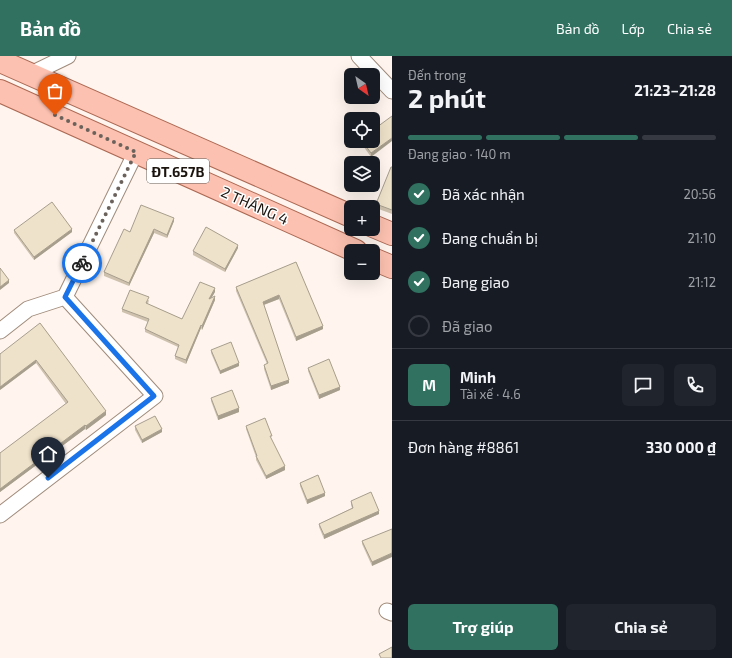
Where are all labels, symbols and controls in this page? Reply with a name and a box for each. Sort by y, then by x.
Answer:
text: Bản đồ [20,17,81,40]
text: Bản đồ [556,20,600,37]
text: Lớp [622,20,645,37]
text: Chia sẻ [667,20,712,37]
text: Đến trong [408,67,466,83]
north arrow [344,68,380,104]
map controls [344,68,380,280]
pin [38,74,72,115]
icon: bag [44,80,66,102]
text: 21:23–21:28 [634,81,716,99]
text: 2 phút [408,82,486,113]
button: locate [344,112,380,148]
text: Đang giao · 140 m [408,146,511,162]
button: layers [344,156,380,192]
road number: ĐT.657B [147,159,209,183]
street label: 2 THÁNG 4 [218,182,292,228]
icon: check [408,183,430,205]
text: Đã xác nhận [442,185,525,203]
text: 20:56 [683,186,716,202]
button: + [344,200,380,236]
icon: check [408,227,430,249]
text: Đang chuẩn bị [442,229,538,247]
text: 21:10 [687,230,716,246]
courier [62,243,102,283]
button: − [344,244,380,280]
icon: bike [71,252,93,274]
icon: check [408,271,430,293]
text: Đang giao [442,273,510,291]
text: 21:12 [688,274,716,290]
text: Đã giao [442,317,492,335]
button: chat [622,364,664,406]
button: phone [674,364,716,406]
text: Minh [460,368,496,386]
text: M [422,376,436,394]
text: Tài xế · 4.6 [460,386,521,402]
pin [31,437,65,478]
text: Đơn hàng #8861 [408,438,519,456]
text: 330 000 ₫ [646,438,716,456]
icon: home [37,443,59,465]
button: Trợ giúp [408,604,558,650]
button: Chia sẻ [566,604,716,650]

